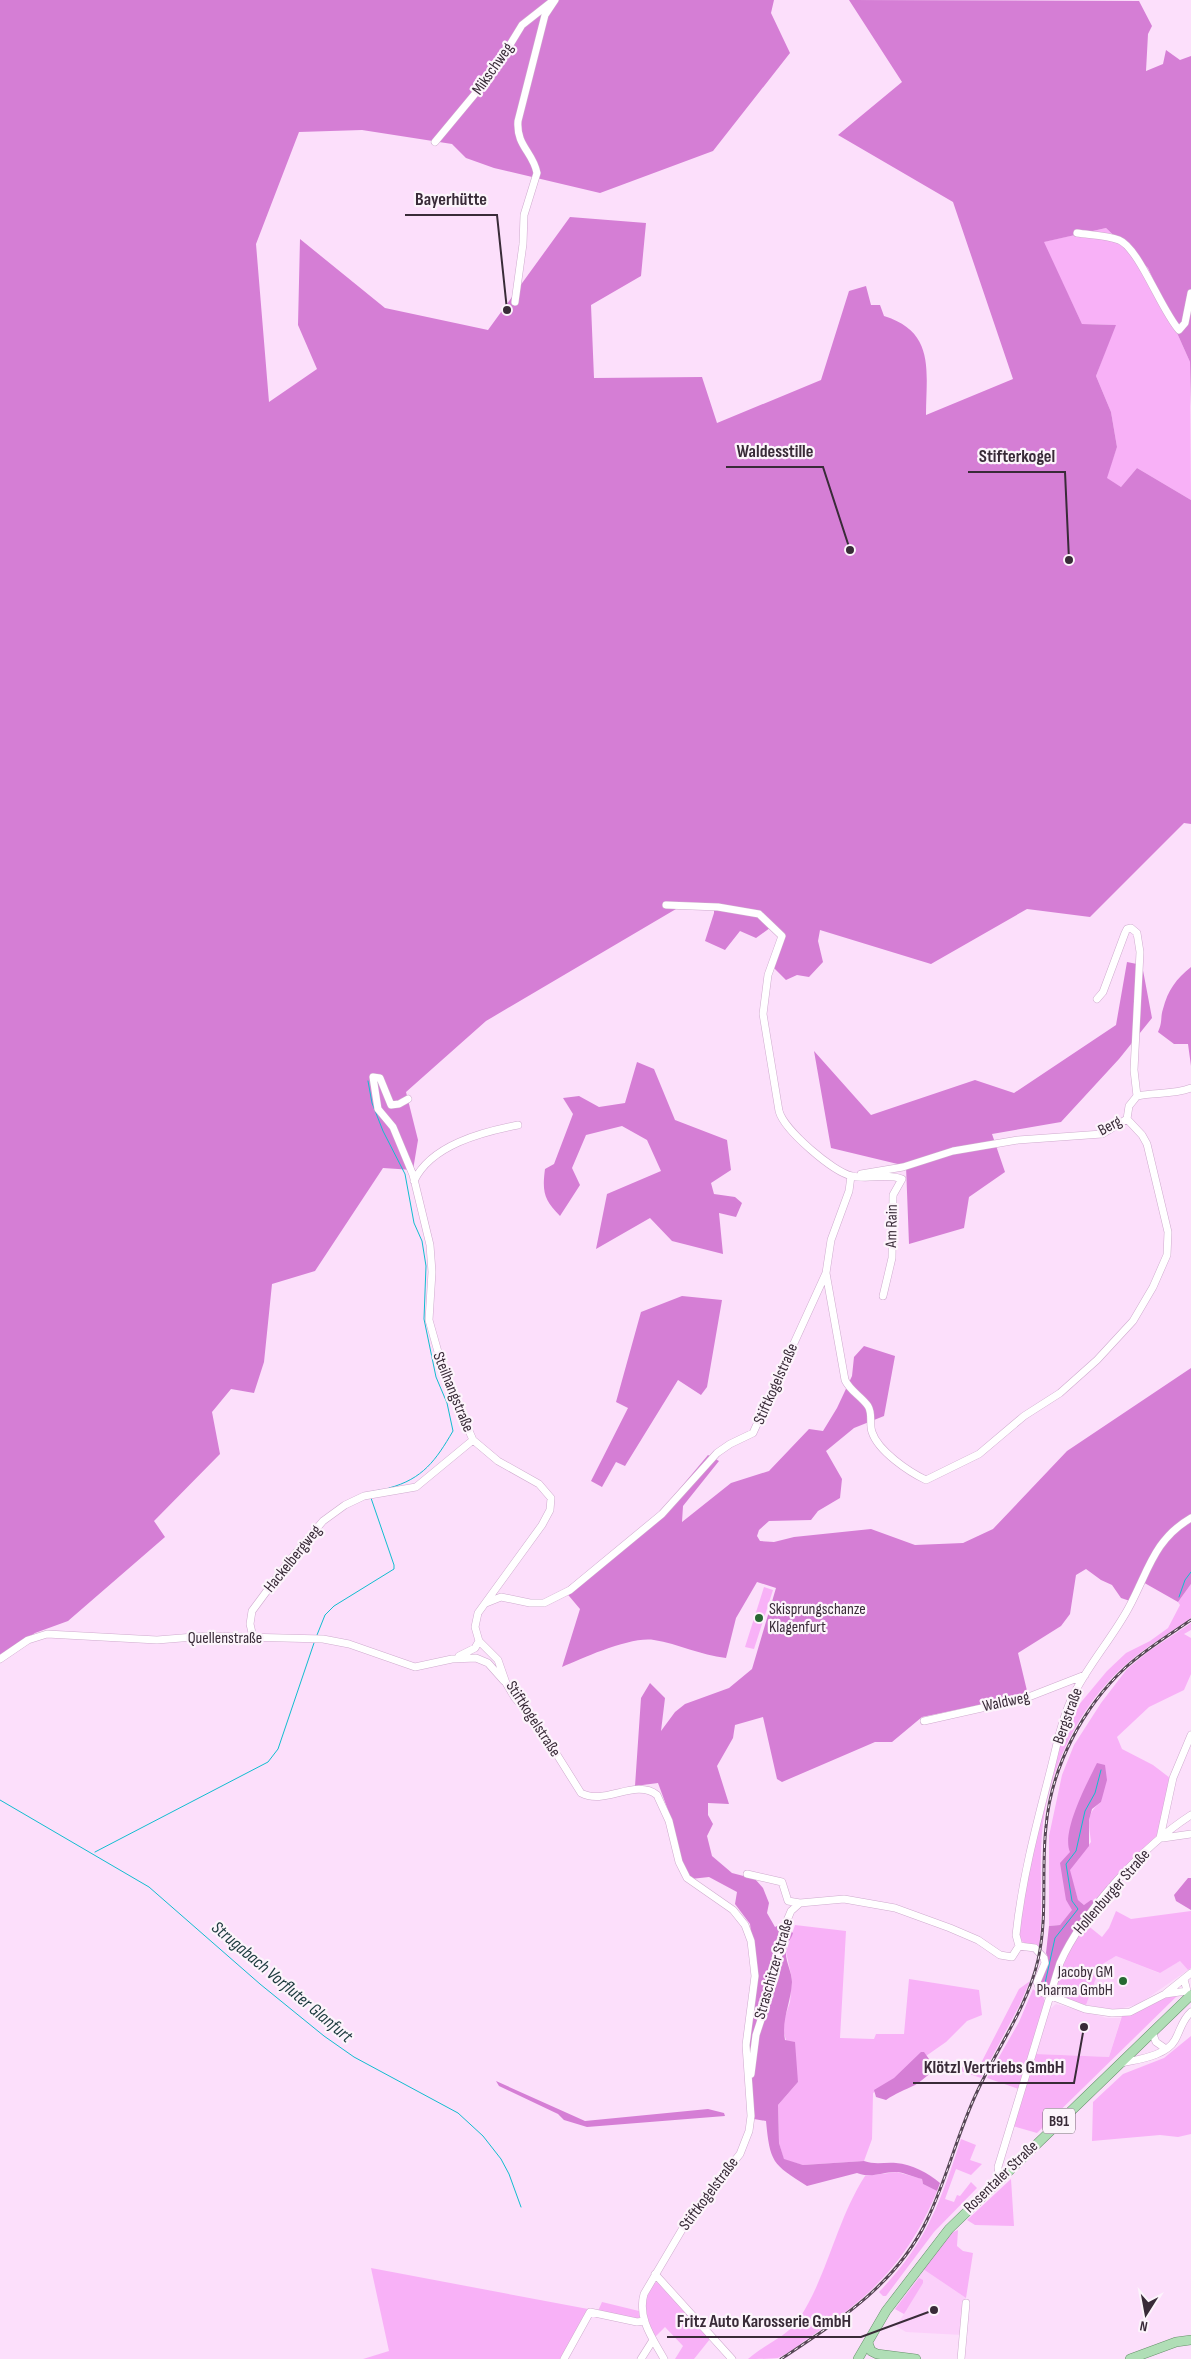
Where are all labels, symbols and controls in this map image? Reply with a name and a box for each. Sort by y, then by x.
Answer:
street label: Mikschweg [468,39,518,99]
callout: Bayerhütte [405,182,497,215]
text: Bayerhütte [415,189,487,210]
callout: Waldesstille [726,434,823,467]
callout: Stifterkogel [968,439,1065,472]
text: Waldesstille [737,441,813,462]
text: Stifterkogel [979,446,1055,467]
street label: Berg [1095,1112,1125,1140]
street label: Am Rain [882,1204,902,1249]
street label: Stiftkogelstraße [750,1341,802,1427]
street label: Steilhangstraße [428,1349,478,1435]
street label: Hackelbergweg [260,1521,326,1597]
place label: Skisprungschanze Klagenfurt [769,1600,866,1637]
marker: Skisprungschanze Klagenfurt [753,1612,765,1624]
street label: Quellenstraße [188,1629,262,1648]
street label: Stiftkogelstraße [501,1677,565,1761]
street label: Bergstraße [1049,1685,1087,1747]
street label: Waldweg [981,1688,1031,1716]
street label: Hollenburger Straße [1070,1845,1154,1939]
water label: Strugabach Vorfluter Glanfurt [207,1917,357,2047]
street label: Straschitzer Straße [751,1917,797,2021]
place label: Jacoby GM Pharma GmbH [1037,1963,1113,2000]
marker: Jacoby GM Pharma GmbH [1117,1975,1129,1987]
callout: Klötzl Vertriebs GmbH [913,2050,1074,2083]
text: Klötzl Vertriebs GmbH [924,2057,1064,2078]
road number: B91 [1043,2108,1075,2134]
street label: Rosentaler Straße [960,2137,1042,2217]
street label: Stiftkogelstraße [675,2154,743,2234]
north arrow [1121,2289,1171,2339]
callout: Fritz Auto Karosserie GmbH [667,2304,861,2337]
text: Fritz Auto Karosserie GmbH [677,2311,851,2332]
text: N [1138,2317,1149,2335]

